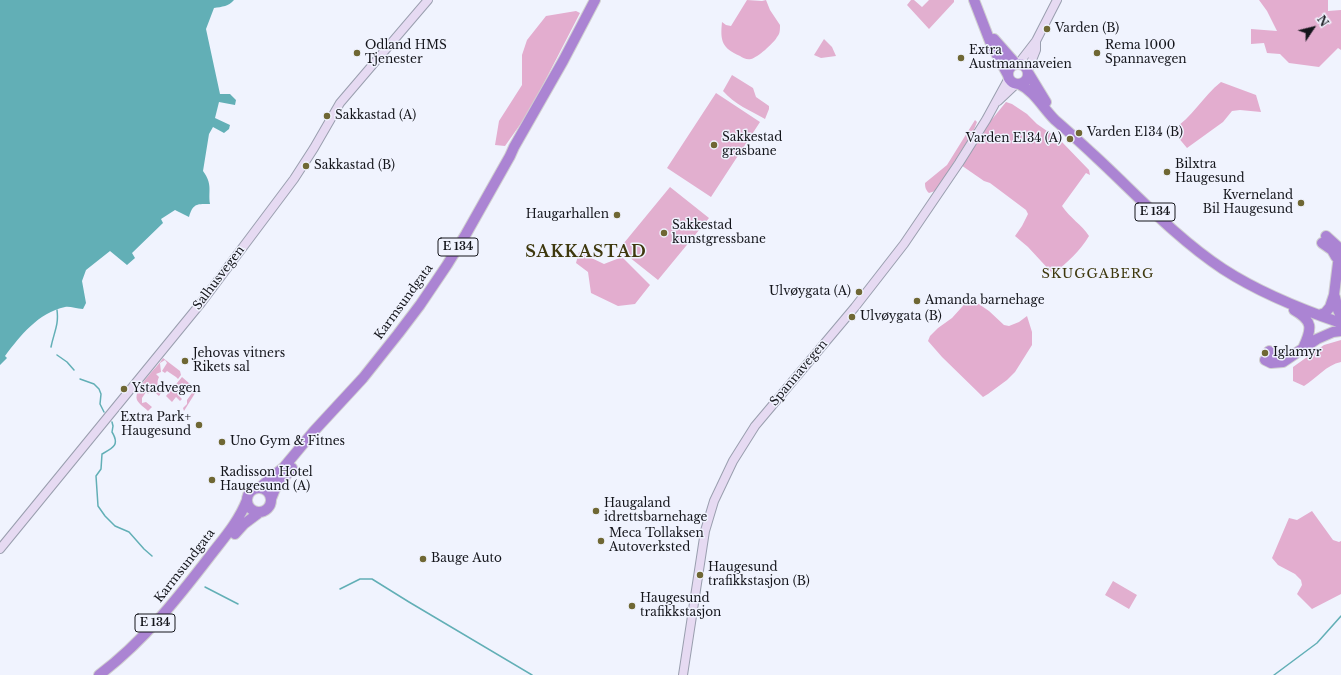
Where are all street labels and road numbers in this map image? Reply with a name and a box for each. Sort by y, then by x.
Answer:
road number: E 134 [1135,203,1175,221]
road number: E 134 [438,238,478,256]
street label: Salhusvegen [190,243,248,313]
street label: Karmsundgata [372,262,436,342]
street label: Spannavegen [767,337,831,409]
street label: Karmsundgata [152,526,218,606]
road number: E 134 [135,614,175,632]

